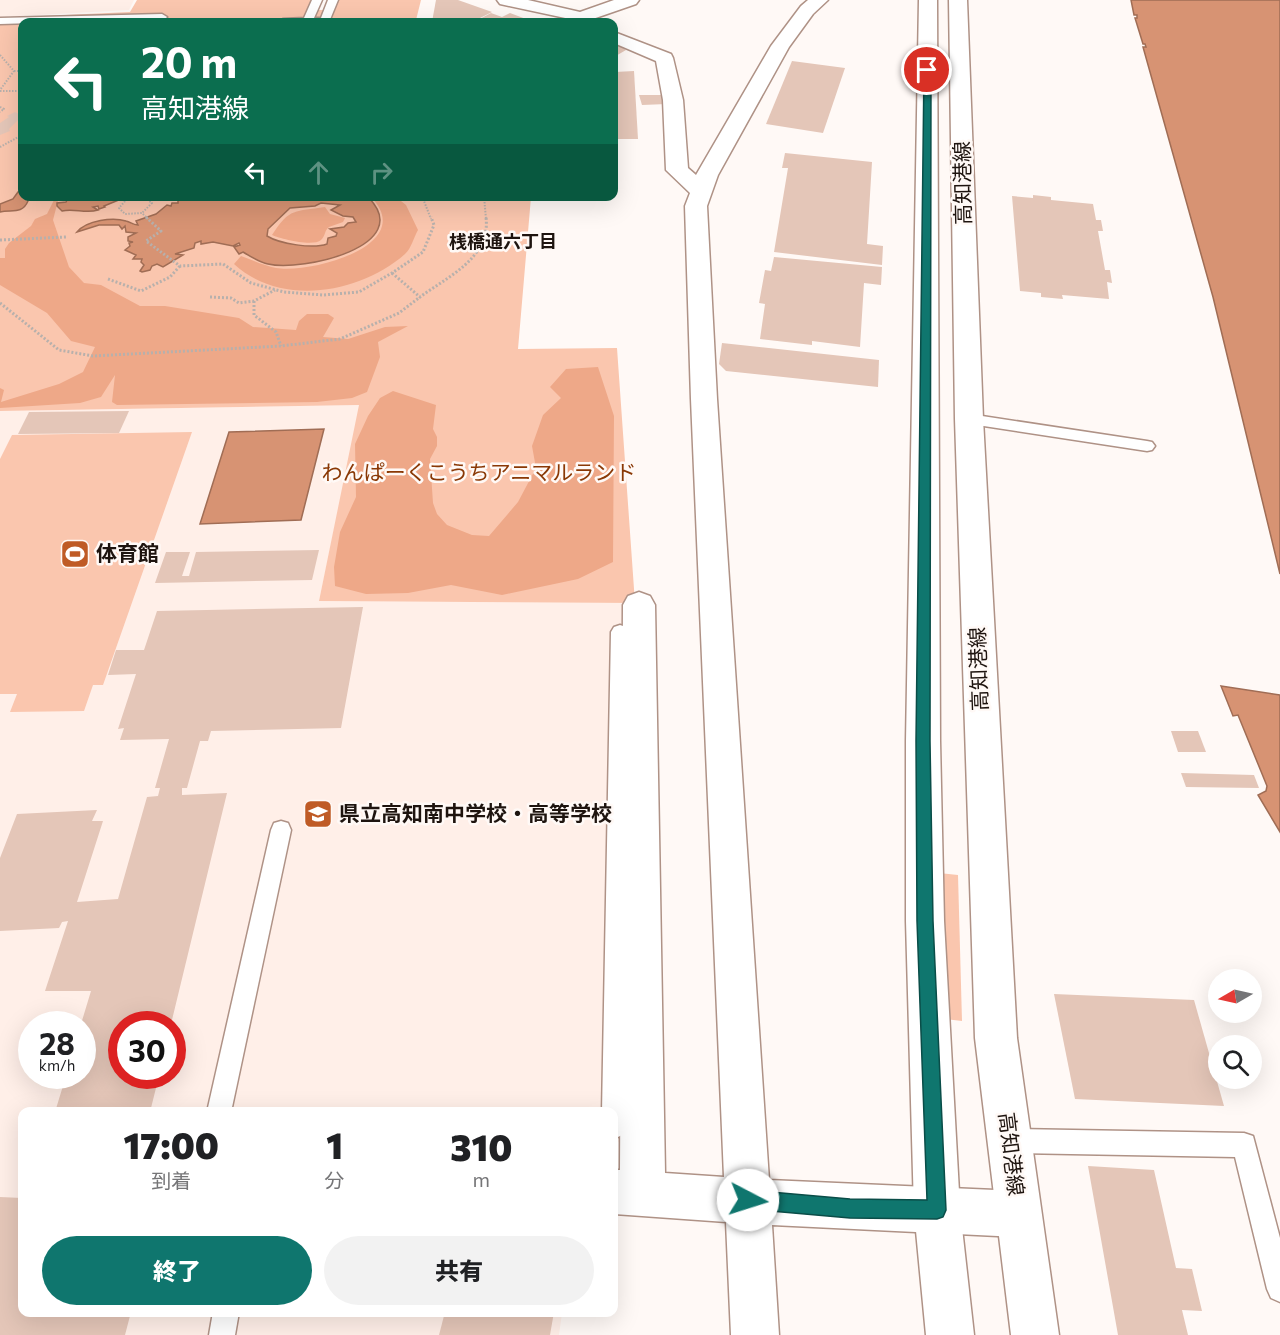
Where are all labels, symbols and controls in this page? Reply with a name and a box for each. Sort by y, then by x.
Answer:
text: 20 m [141,35,237,87]
icon: left [42,42,120,120]
pin [901,44,952,95]
icon: arrive [910,53,943,86]
text: 高知港線 [141,91,249,124]
street label: 高知港線 [948,141,975,225]
icon: left [239,156,272,189]
icon: ahead [302,156,335,189]
icon: right [365,156,398,189]
district label: 桟橋通六丁目 [449,230,557,252]
park label: わんぱーくこうちアニマルランド [322,459,636,484]
sports icon: 体育館 [59,538,91,570]
place label: 体育館 [96,540,159,565]
street label: 高知港線 [964,627,991,711]
school or university icon: 県立高知南中学校・高等学校 [302,798,334,830]
place label: 県立高知南中学校・高等学校 [339,800,612,825]
north arrow [1208,969,1262,1023]
map controls [1208,969,1262,1089]
speed limit sign: 30 [108,1011,186,1089]
text: 28 [39,1024,75,1061]
button: search [1208,1035,1262,1089]
text: km/h [39,1056,75,1074]
street label: 高知港線 [995,1111,1030,1197]
text: 17:00 [124,1122,219,1166]
text: 1 [326,1122,343,1166]
text: 310 [450,1124,512,1168]
text: m [473,1167,490,1191]
text: 到着 [151,1168,191,1192]
text: 分 [325,1168,345,1192]
position arrow [716,1168,780,1232]
button: 終了 [42,1236,312,1305]
button: 共有 [324,1236,594,1305]

